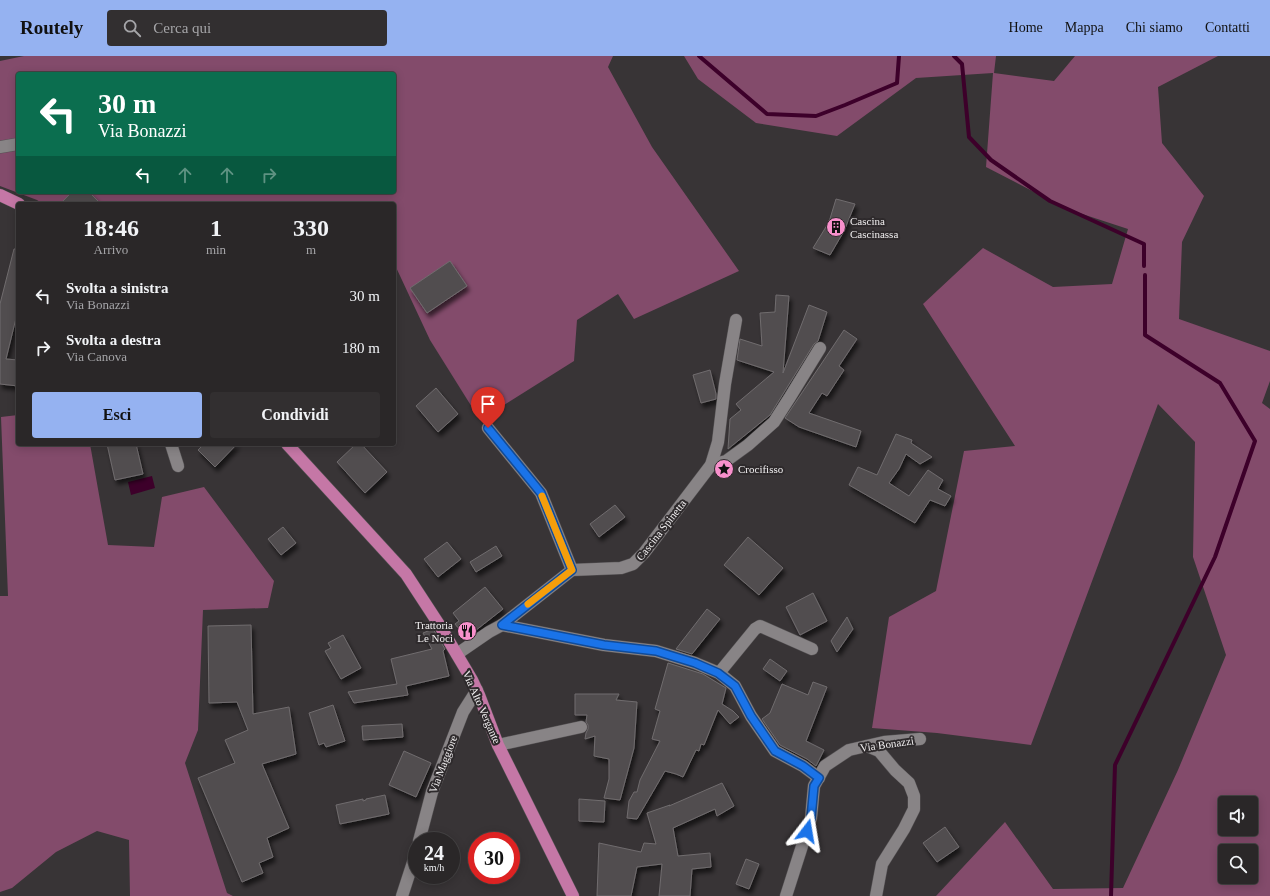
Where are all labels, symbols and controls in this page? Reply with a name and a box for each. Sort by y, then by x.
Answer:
search box [107,10,387,46]
text: Routely [20,17,83,38]
icon: search [121,17,143,39]
text: Cerca qui [153,20,211,36]
text: Home [1009,20,1043,35]
text: Mappa [1065,20,1104,35]
text: Chi siamo [1126,20,1183,35]
text: Contatti [1205,20,1250,35]
icon: left [32,88,84,140]
text: 30 m [98,88,156,119]
text: Via Bonazzi [98,121,186,141]
icon: left [132,164,154,186]
icon: ahead [174,164,196,186]
icon: ahead [216,164,238,186]
icon: right [258,164,280,186]
text: 18:46 [83,215,139,241]
text: 1 [210,215,222,241]
text: 330 [293,215,329,241]
place label: Cascina Cascinassa [850,215,898,240]
building icon: Cascina Cascinassa [825,216,847,238]
text: Arrivo [94,242,128,257]
text: min [206,242,226,257]
text: m [306,242,316,257]
text: Svolta a sinistra [66,280,169,296]
icon: left [32,285,54,307]
text: 30 m [350,288,380,304]
text: Via Bonazzi [66,297,130,312]
text: Svolta a destra [66,332,161,348]
icon: right [32,337,54,359]
text: 180 m [342,340,380,356]
text: Via Canova [66,349,127,364]
pin [471,387,505,428]
button: Esci [32,392,202,438]
button: Condividi [210,392,380,438]
icon: arrive [477,393,499,415]
place icon: Crocifisso [713,458,735,480]
place label: Crocifisso [738,463,784,475]
street label: Cascina Spinetta [634,497,688,563]
place label: Trattoria Le Noci [415,619,453,644]
restaurant icon: Trattoria Le Noci [456,620,478,642]
street label: Via Alto Vergante [461,669,503,745]
street label: Via Maggiore [427,733,460,795]
street label: Via Bonazzi [859,734,915,754]
map controls [1218,796,1258,884]
button: sound [1218,796,1258,836]
position arrow [786,810,828,852]
speed limit sign: 30 [468,832,520,884]
text: 24 [424,842,444,864]
button: search [1218,844,1258,884]
text: km/h [424,862,444,873]

